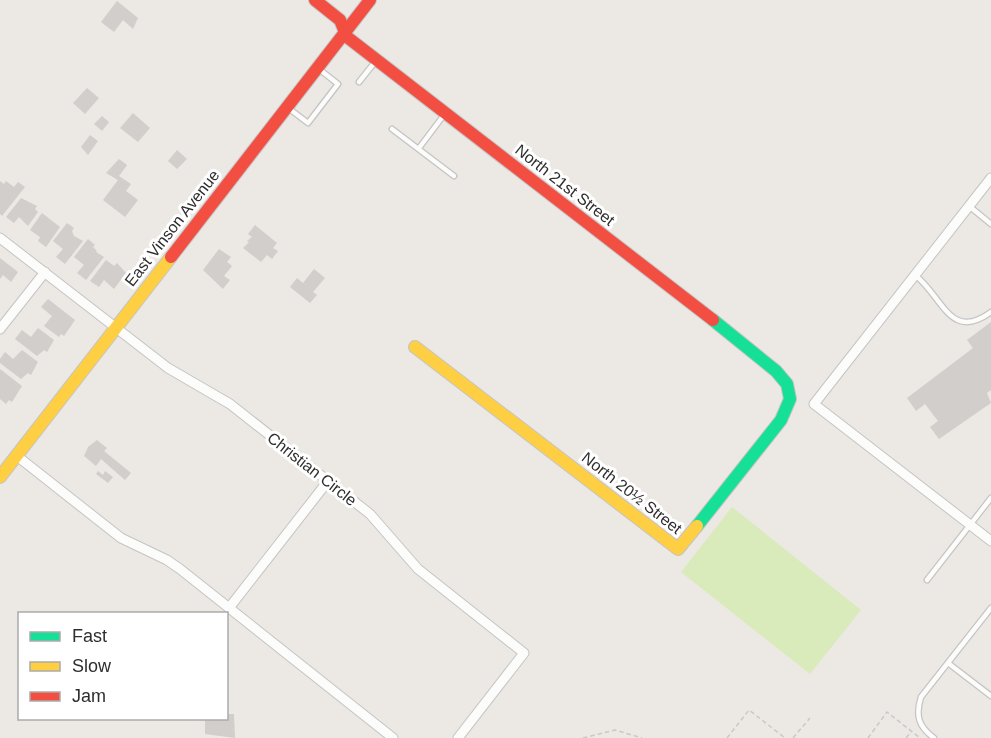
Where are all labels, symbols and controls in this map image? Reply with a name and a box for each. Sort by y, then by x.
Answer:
street label: North 21st Street [512,141,618,229]
street label: East Vinson Avenue [121,166,223,289]
street label: Christian Circle [264,429,360,509]
street label: North 20½ Street [579,449,686,538]
legend [18,612,228,720]
text: Fast [72,626,107,646]
text: Slow [72,656,112,676]
text: Jam [72,686,106,706]

